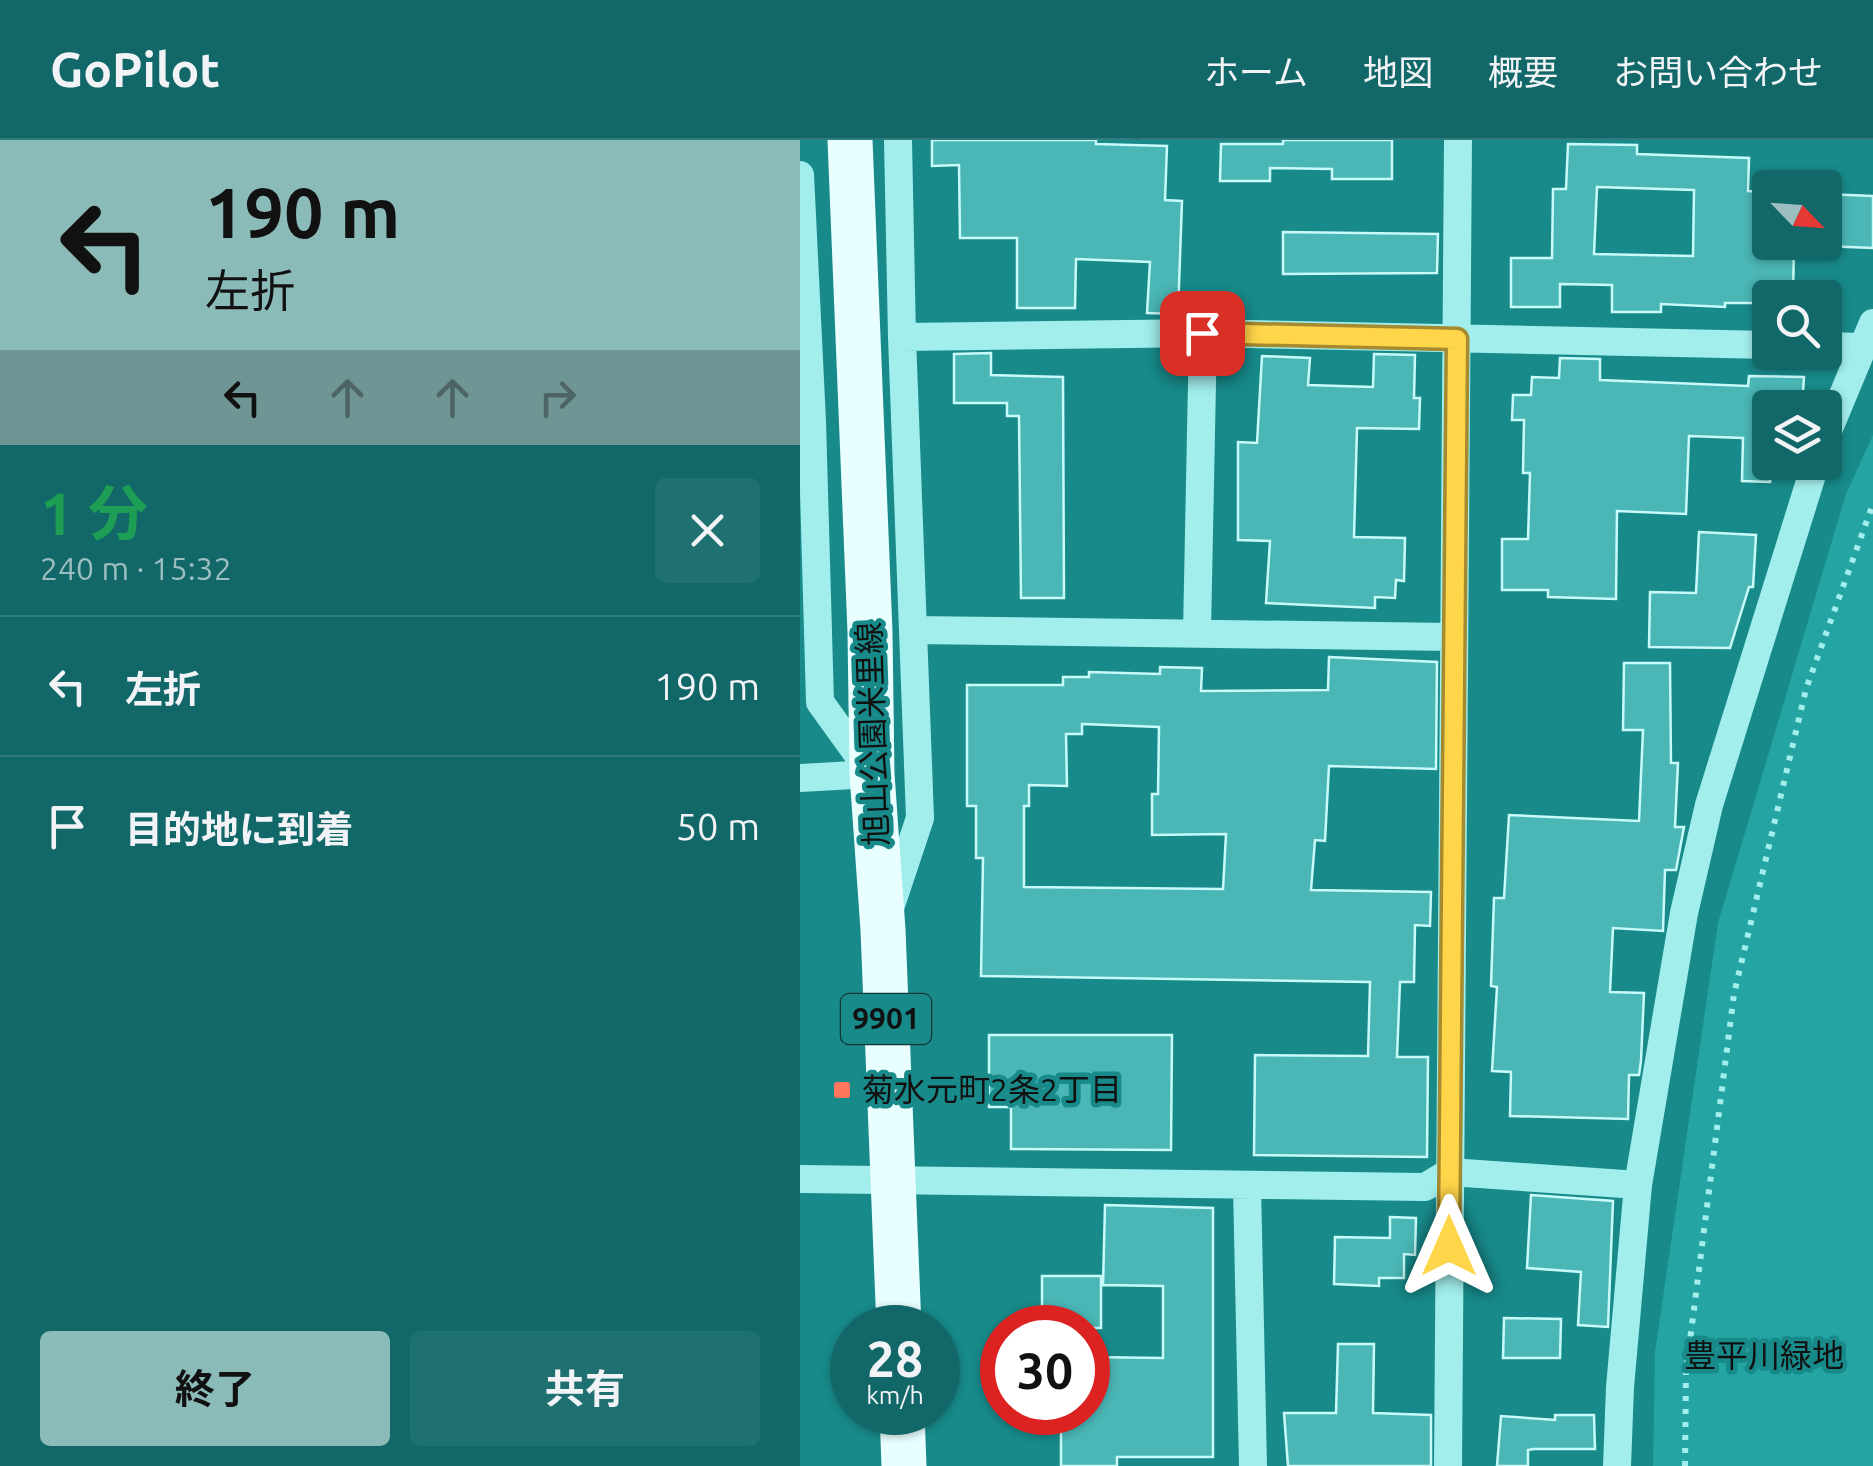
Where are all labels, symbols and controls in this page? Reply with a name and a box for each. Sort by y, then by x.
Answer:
text: GoPilot [50,42,220,96]
text: ホーム [1204,52,1308,92]
text: 地図 [1363,52,1433,92]
text: 概要 [1488,52,1558,92]
text: お問い合わせ [1613,52,1823,92]
north arrow [1752,170,1842,260]
map controls [1752,170,1842,480]
text: 190 m [205,173,400,251]
icon: left [40,180,170,310]
text: 左折 [205,265,295,316]
button: search [1752,280,1842,370]
pin [1160,291,1245,376]
icon: arrive [1175,306,1230,361]
icon: left [215,370,270,425]
icon: ahead [320,370,375,425]
icon: ahead [425,370,480,425]
icon: right [530,370,585,425]
button: layers [1752,390,1842,480]
button: close [655,478,760,583]
text: 1 分 [40,479,148,546]
text: 240 m · 15:32 [40,550,232,586]
street label: 旭山公園米里線 [850,621,894,847]
icon: left [40,659,95,714]
text: 190 m [654,665,760,707]
text: 左折 [125,668,201,710]
icon: arrive [40,799,95,854]
text: 50 m [676,805,760,847]
text: 目的地に到着 [125,808,353,850]
road number: 9901 [841,994,931,1044]
place label: 菊水元町2条2丁目 [862,1071,1122,1107]
marker: 菊水元町2条2丁目 [831,1079,853,1101]
position arrow [1397,1194,1501,1298]
speed limit sign: 30 [980,1305,1110,1435]
text: 28 [867,1330,923,1386]
button: 終了 [40,1331,390,1446]
button: 共有 [410,1331,760,1446]
park label: 豊平川緑地 [1684,1337,1844,1373]
text: km/h [866,1381,924,1409]

